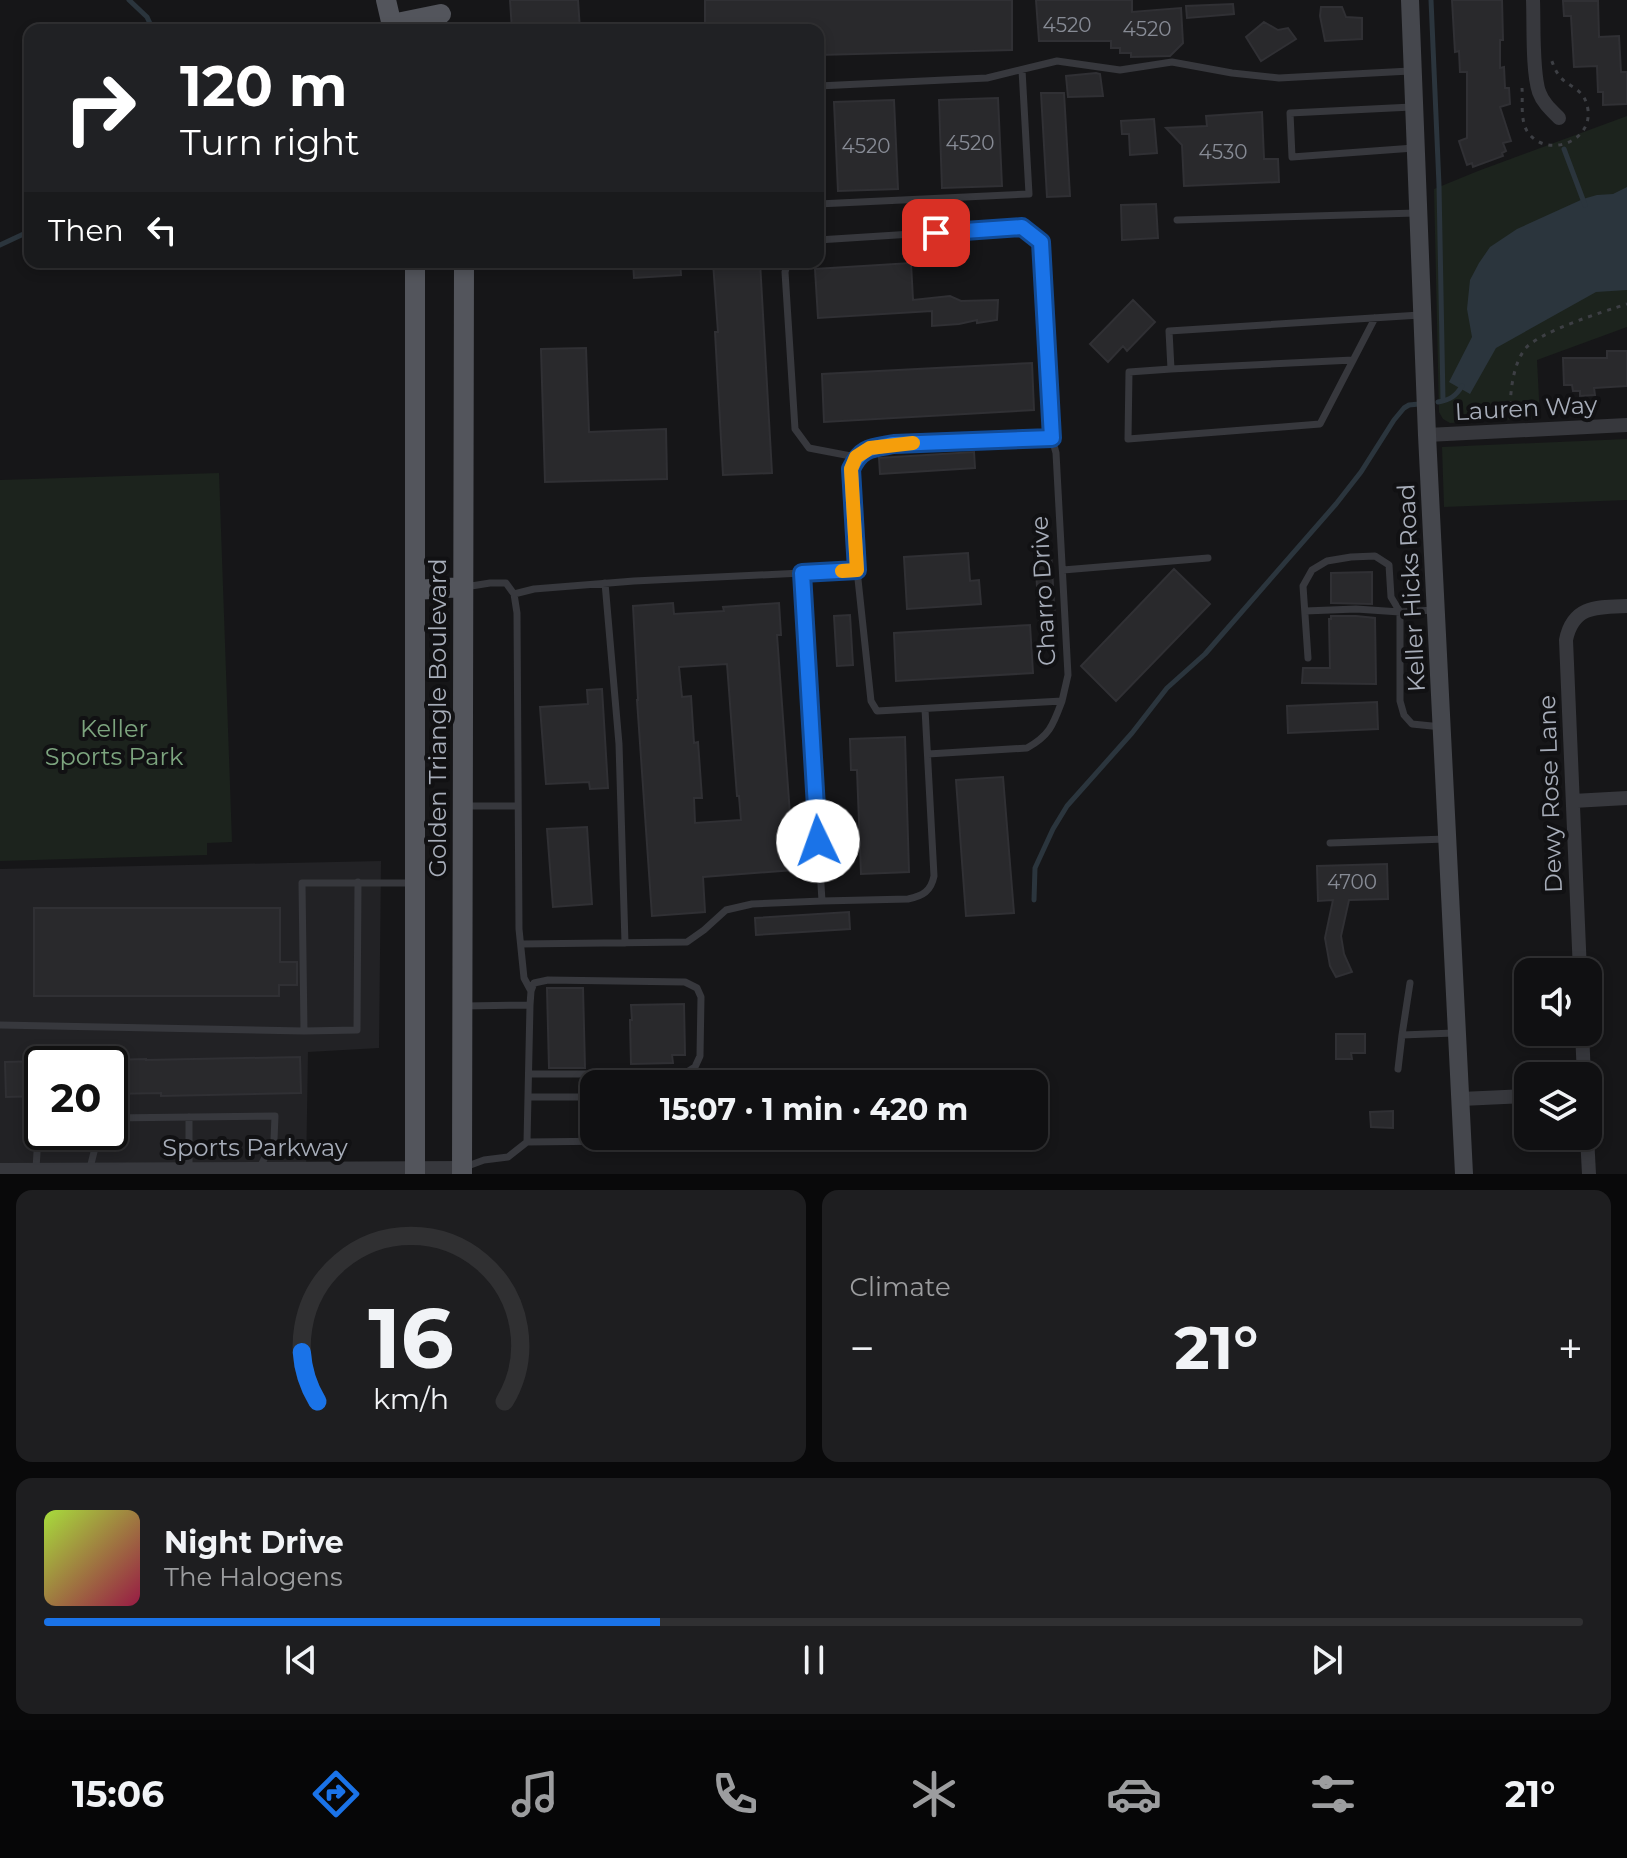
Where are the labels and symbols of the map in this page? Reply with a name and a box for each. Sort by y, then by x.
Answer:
house number: 4520 [1043,13,1091,37]
house number: 4520 [1123,17,1171,41]
house number: 4520 [946,131,994,155]
house number: 4520 [842,134,890,158]
house number: 4530 [1199,140,1247,164]
pin [902,199,970,267]
street label: Lauren Way [1454,390,1598,426]
street label: Keller Hicks Road [1391,483,1431,693]
street label: Charro Drive [1025,515,1061,667]
street label: Golden Triangle Boulevard [423,558,452,878]
street label: Dewy Rose Lane [1532,694,1568,894]
park label: Keller Sports Park [45,714,184,771]
position arrow [776,799,860,883]
house number: 4700 [1327,870,1377,894]
speed limit sign: 20 [24,1046,128,1150]
street label: Sports Parkway [162,1133,348,1162]

